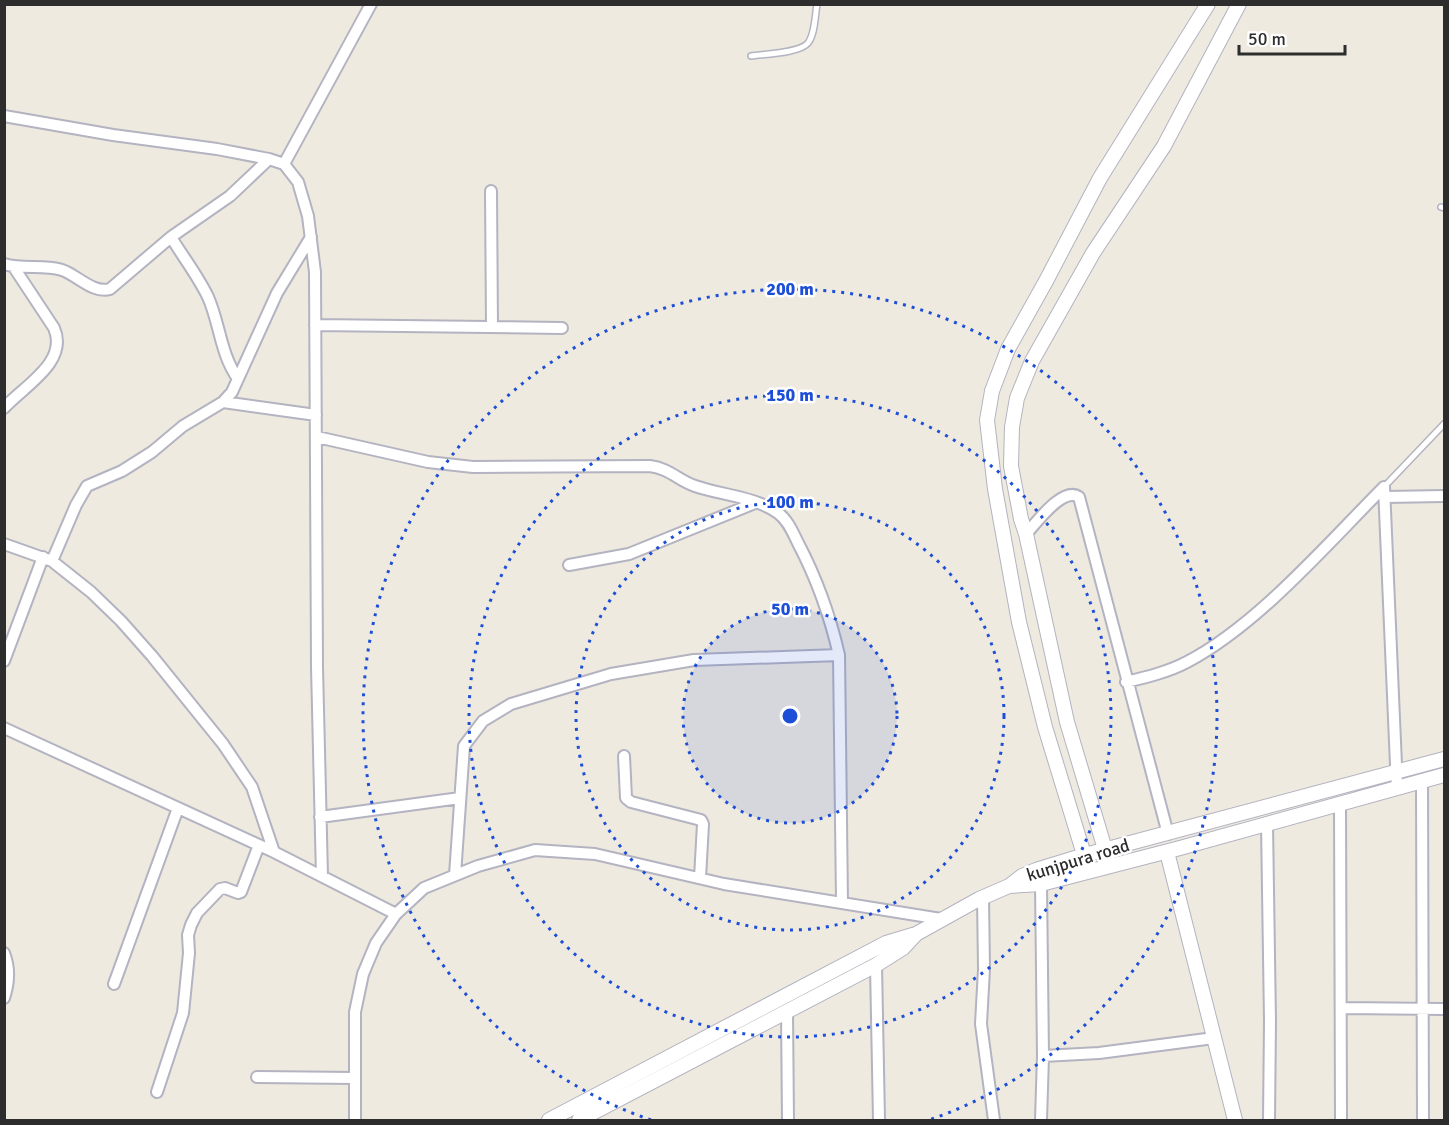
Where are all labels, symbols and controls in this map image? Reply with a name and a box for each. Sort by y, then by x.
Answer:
scale bar [1239,18,1346,56]
text: 50 m [1248,28,1286,50]
text: 200 m [766,278,814,300]
text: 150 m [766,384,814,406]
text: 100 m [766,491,814,513]
text: 50 m [771,598,809,620]
centre of rings [780,706,800,726]
street label: kunjpura road [1024,834,1132,886]

